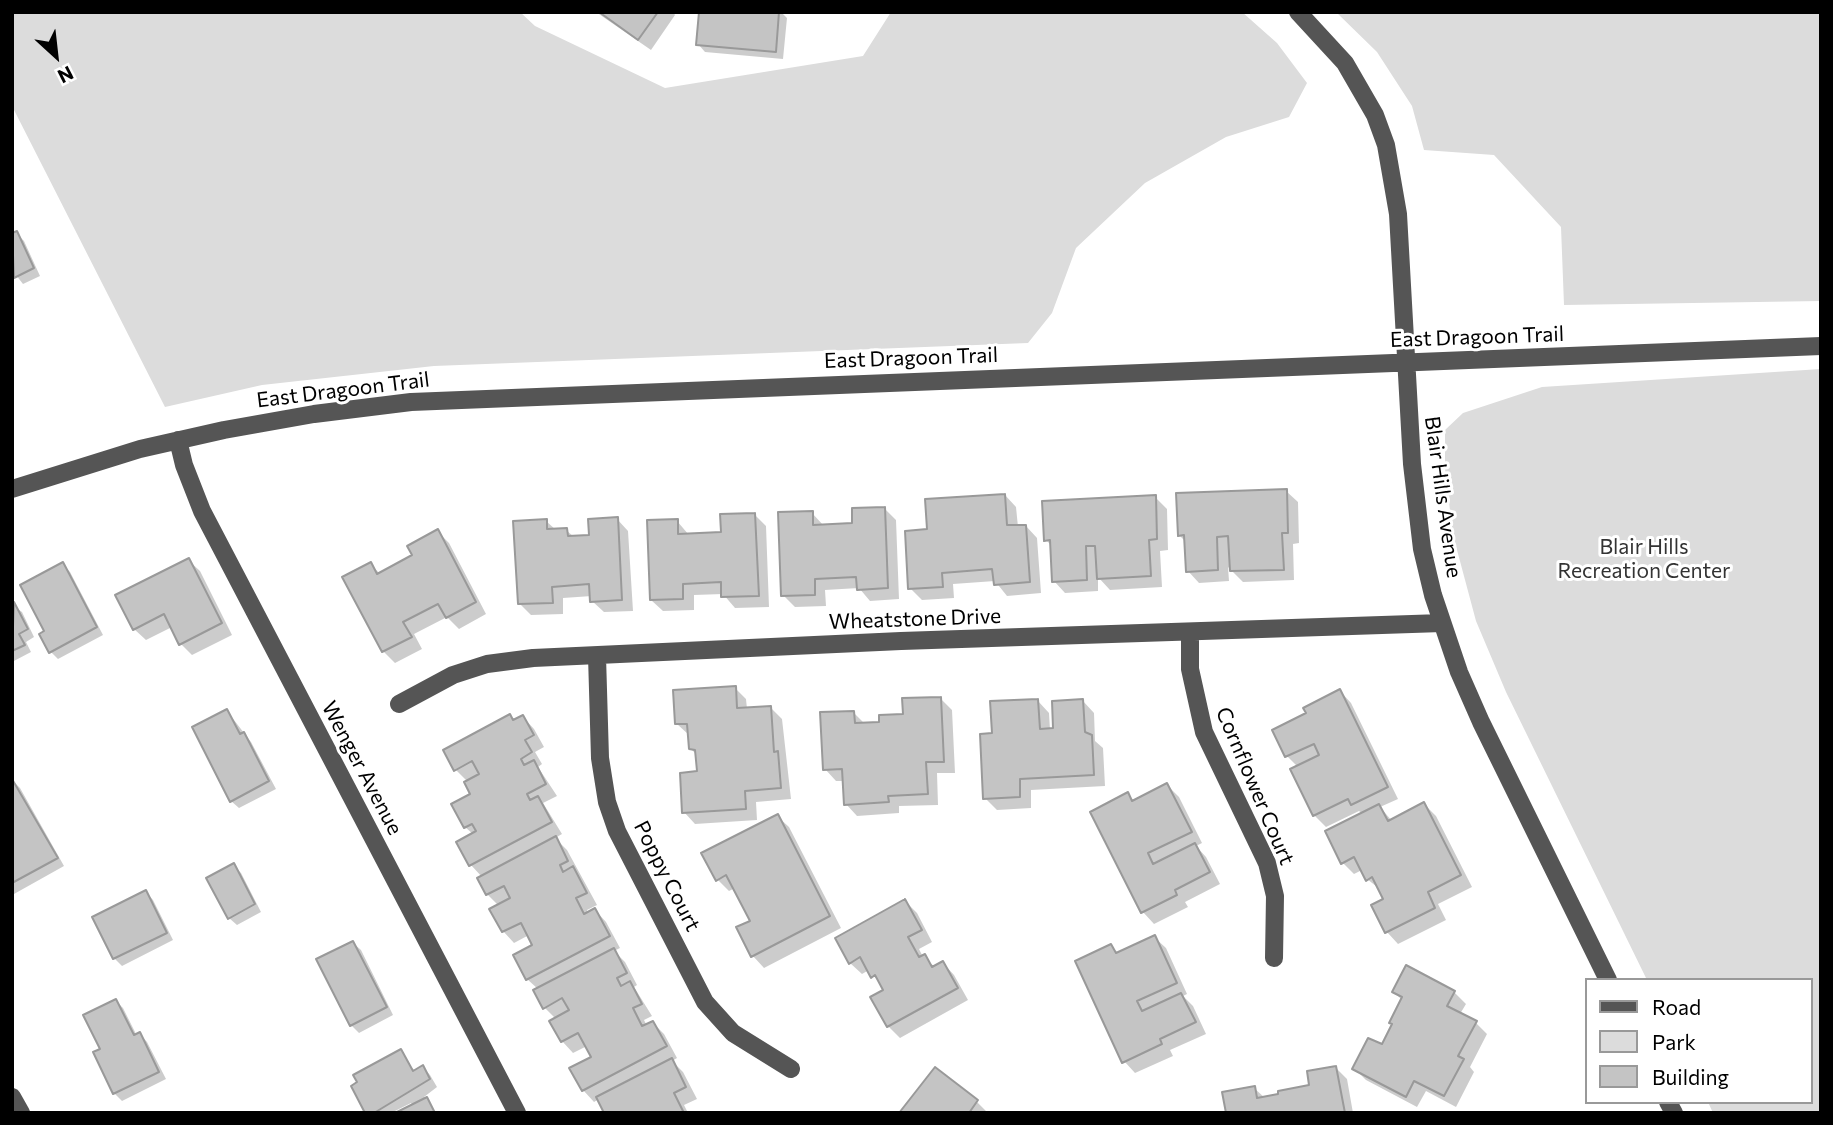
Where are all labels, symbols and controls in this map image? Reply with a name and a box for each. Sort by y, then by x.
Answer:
north arrow [21,21,91,91]
text: N [54,62,77,89]
street label: East Dragoon Trail [1390,321,1564,353]
street label: East Dragoon Trail [824,342,998,374]
street label: East Dragoon Trail [255,367,431,413]
street label: Blair Hills Avenue [1419,415,1467,579]
park label: Blair Hills Recreation Center [1558,534,1730,584]
street label: Wheatstone Drive [828,603,1002,635]
street label: Wenger Avenue [316,697,408,839]
street label: Cornflower Court [1210,703,1300,869]
street label: Poppy Court [628,817,706,935]
legend [1584,978,1812,1104]
text: Road [1652,994,1701,1019]
text: Park [1652,1029,1696,1054]
text: Building [1652,1064,1729,1089]

